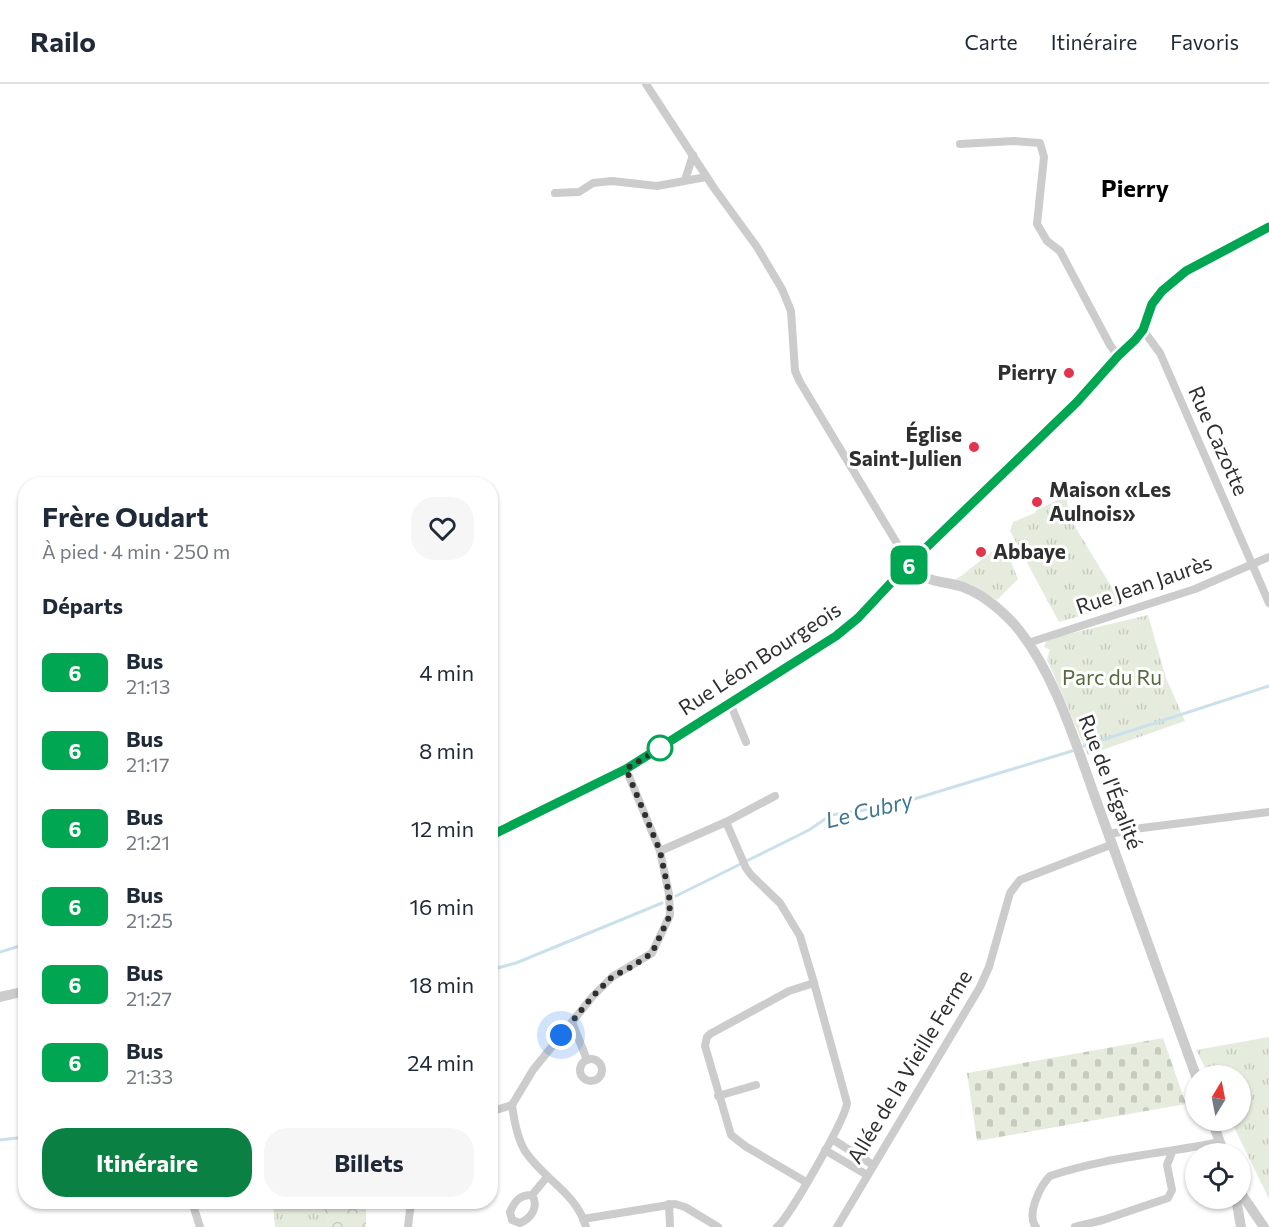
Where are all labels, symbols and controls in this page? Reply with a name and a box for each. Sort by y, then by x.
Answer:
text: Railo [30,24,96,58]
text: Carte [964,29,1018,54]
text: Itinéraire [1051,29,1137,54]
text: Favoris [1170,29,1239,54]
district label: Pierry [1101,173,1169,202]
place label: Pierry [998,359,1057,384]
marker: Pierry [1062,366,1076,380]
street label: Rue Cazotte [1184,382,1255,499]
place label: Église Saint-Julien [849,421,962,470]
marker: Église Saint-Julien [967,440,981,454]
place label: Maison «Les Aulnois» [1049,476,1171,525]
marker: Maison «Les Aulnois» [1030,495,1044,509]
button: heart [411,497,474,560]
text: Frère Oudart [42,499,208,533]
place label: Abbaye [993,538,1066,563]
text: À pied · 4 min · 250 m [42,539,230,563]
marker: Abbaye [974,545,988,559]
line badge: 6 [890,546,928,584]
street label: Rue Jean Jaurès [1072,549,1215,619]
text: 6 [903,553,915,578]
text: Départs [42,592,123,619]
street label: Rue Léon Bourgeois [673,596,845,720]
text: Bus [126,647,163,674]
text: 4 min [419,659,474,686]
text: 6 [69,660,81,685]
park label: Parc du Ru [1062,664,1162,689]
text: 21:13 [126,674,170,698]
street label: Rue de l'Égalité [1074,710,1149,852]
text: Bus [126,725,163,752]
unlabelled marker [647,735,673,761]
text: 8 min [419,737,474,764]
text: 6 [69,738,81,763]
text: 21:17 [126,752,169,776]
water label: Le Cubry [822,786,916,833]
text: Bus [126,803,163,830]
text: 12 min [411,815,474,842]
text: 6 [69,816,81,841]
text: 21:21 [126,830,170,854]
text: Bus [126,881,163,908]
text: 16 min [410,893,474,920]
text: 6 [69,894,81,919]
text: 21:25 [126,908,173,932]
text: Bus [126,959,163,986]
street label: Allée de la Vieille Ferme [841,965,976,1168]
text: 18 min [410,971,474,998]
text: 6 [69,972,81,997]
text: 21:27 [126,986,172,1010]
your location [546,1020,576,1050]
text: Bus [126,1037,163,1064]
text: 24 min [407,1049,474,1076]
text: 6 [69,1050,81,1075]
text: 21:33 [126,1064,173,1088]
north arrow [1185,1065,1251,1131]
map controls [1185,1065,1251,1209]
button: Itinéraire [42,1128,252,1197]
button: Billets [264,1128,474,1197]
button: locate [1185,1143,1251,1209]

